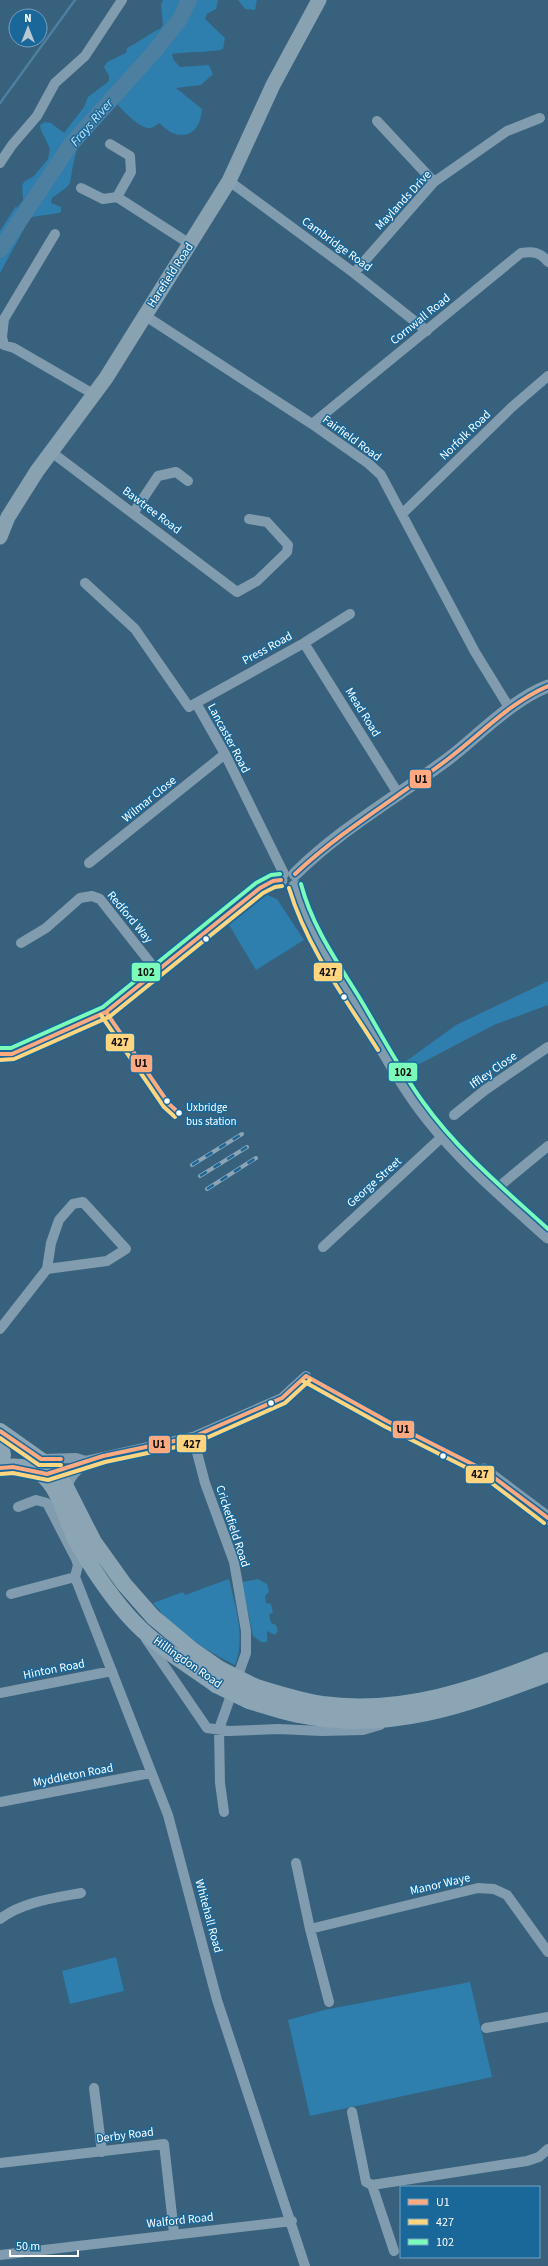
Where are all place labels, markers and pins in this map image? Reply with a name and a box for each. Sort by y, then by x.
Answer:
unlabelled marker [201,934,211,944]
unlabelled marker [339,992,349,1002]
unlabelled marker [162,1096,172,1106]
place label: Uxbridge bus station [186,1100,237,1129]
marker: Uxbridge bus station [174,1108,184,1118]
unlabelled marker [266,1398,276,1408]
unlabelled marker [438,1451,448,1461]

